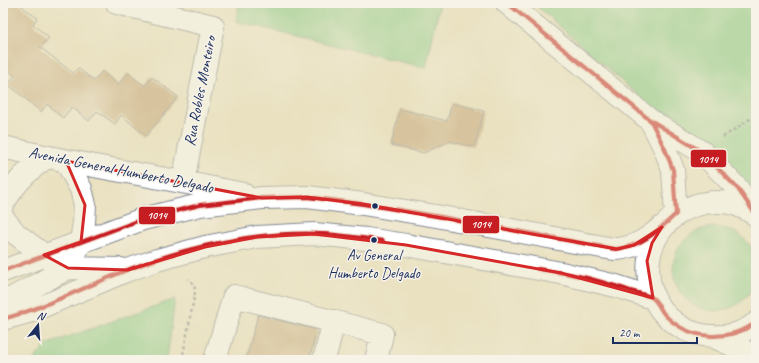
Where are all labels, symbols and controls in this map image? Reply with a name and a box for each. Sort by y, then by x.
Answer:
street label: Rua Robles Monteiro [180,32,221,148]
street label: Avenida General Humberto Delgado [27,142,216,198]
line badge: 1014 [690,149,727,168]
text: 1014 [698,152,720,166]
unlabelled marker [370,201,380,211]
line badge: 1014 [138,206,176,225]
text: 1014 [147,208,169,222]
line badge: 1014 [462,215,500,234]
text: 1014 [471,217,493,231]
marker: Av General Humberto Delgado [369,235,379,245]
place label: Av General Humberto Delgado [328,246,421,283]
north arrow [18,305,58,345]
text: N [36,308,48,324]
scale bar [613,319,697,345]
text: 20 m [619,325,641,341]

